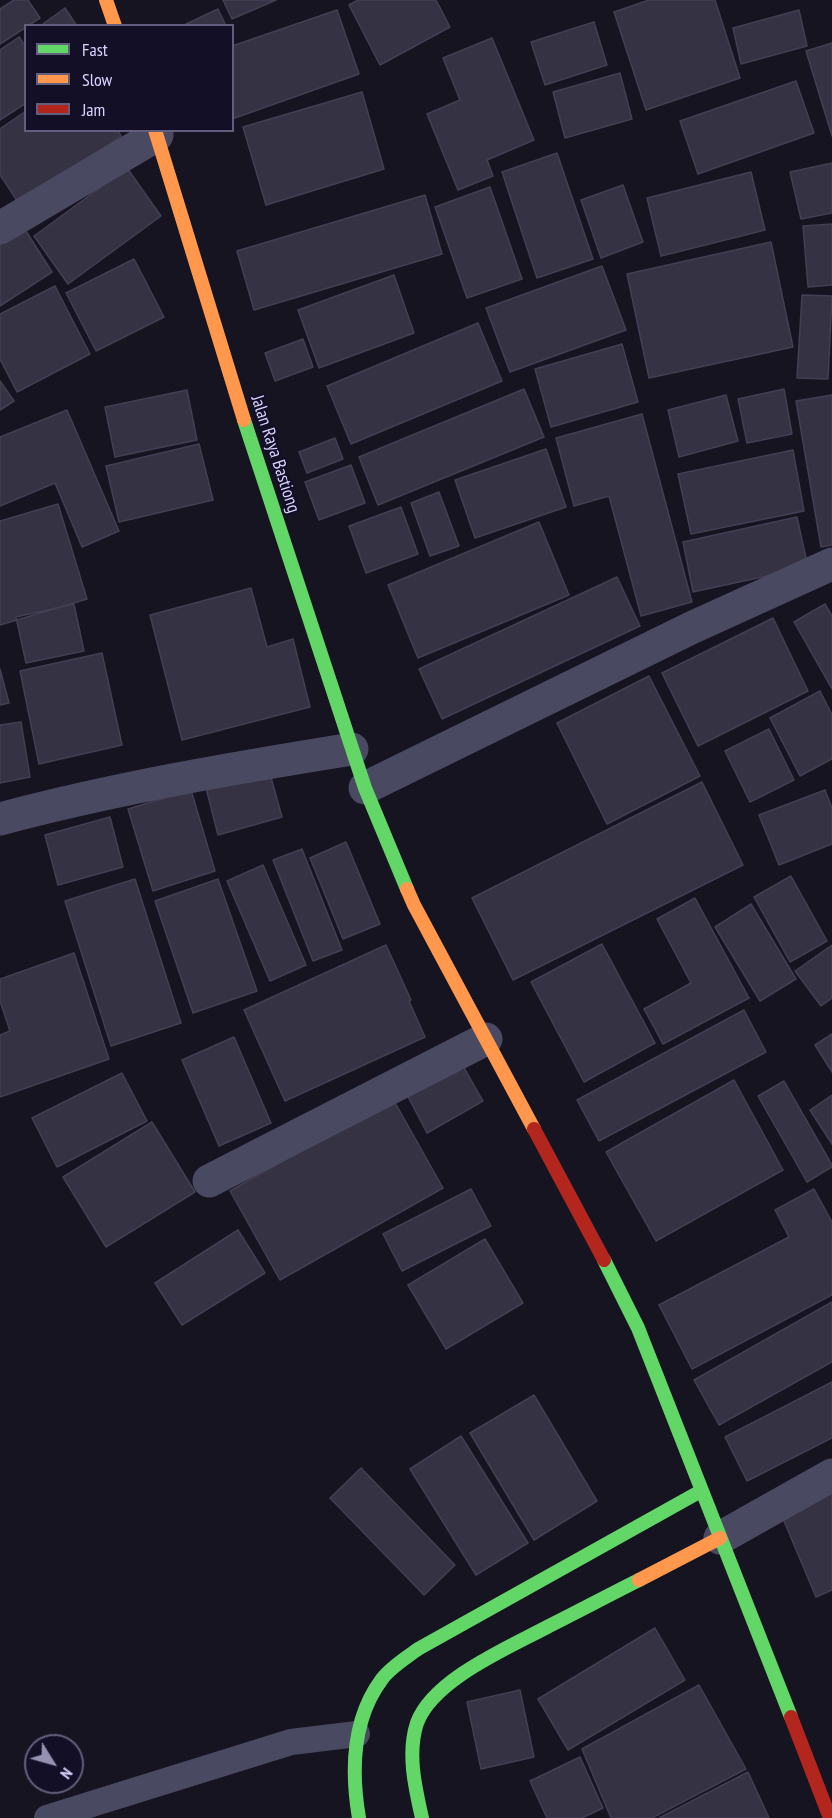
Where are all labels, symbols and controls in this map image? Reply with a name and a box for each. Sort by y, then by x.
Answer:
legend [24,24,234,132]
text: Fast [82,38,108,61]
text: Slow [82,68,112,91]
text: Jam [82,98,105,121]
street label: Jalan Raya Bastiong [246,392,304,516]
north arrow [24,1734,84,1794]
text: N [56,1764,77,1783]

